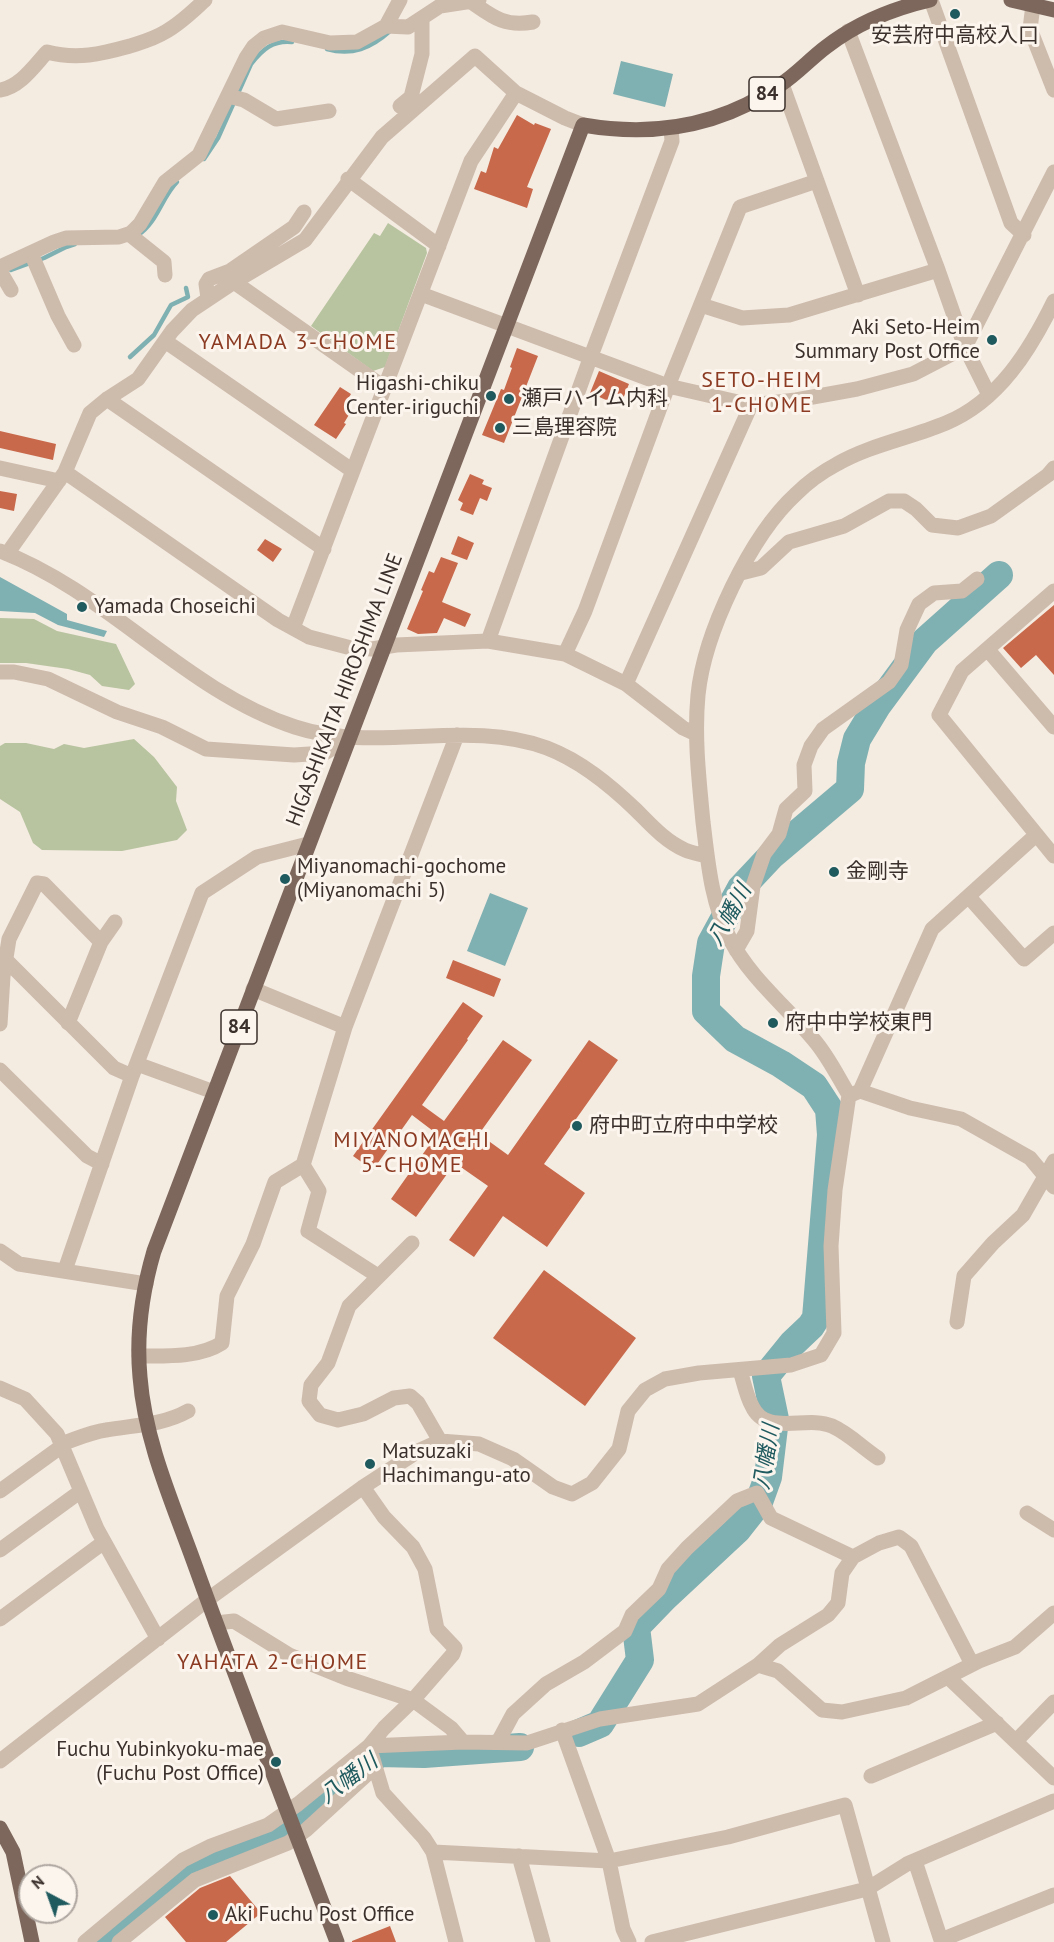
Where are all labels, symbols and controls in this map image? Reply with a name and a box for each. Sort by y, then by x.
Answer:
marker: 安芸府中高校入口 [948,7,962,21]
place label: 安芸府中高校入口 [871,23,1039,49]
road number: 84 [749,77,785,111]
place label: Aki Seto-Heim Summary Post Office [795,315,980,365]
district label: YAMADA 3-CHOME [198,330,398,356]
marker: Aki Seto-Heim Summary Post Office [985,333,999,347]
district label: SETO-HEIM 1-CHOME [701,368,823,420]
place label: Higashi-chiku Center-iriguchi [346,371,479,421]
place label: 瀬戸ハイム内科 [521,386,668,412]
marker: Higashi-chiku Center-iriguchi [484,389,498,403]
marker: 瀬戸ハイム内科 [502,392,516,406]
place label: 三島理容院 [512,415,617,441]
marker: 三島理容院 [493,421,507,435]
street label: HIGASHIKAITA HIROSHIMA LINE [281,550,409,830]
place label: Yamada Choseichi [94,594,256,620]
marker: Yamada Choseichi [75,600,89,614]
place label: Miyanomachi-gochome (Miyanomachi 5) [297,854,506,904]
place label: 金剛寺 [846,859,909,885]
marker: 金剛寺 [827,865,841,879]
marker: Miyanomachi-gochome (Miyanomachi 5) [278,872,292,886]
water label: 八幡川 [702,880,758,950]
road number: 84 [221,1010,257,1044]
place label: 府中中学校東門 [785,1010,932,1036]
marker: 府中中学校東門 [766,1016,780,1030]
place label: 府中町立府中中学校 [589,1113,778,1139]
marker: 府中町立府中中学校 [570,1119,584,1133]
district label: MIYANOMACHI 5-CHOME [333,1128,491,1180]
water label: 八幡川 [749,1422,785,1492]
place label: Matsuzaki Hachimangu-ato [382,1439,531,1489]
marker: Matsuzaki Hachimangu-ato [363,1457,377,1471]
district label: YAHATA 2-CHOME [177,1650,369,1676]
place label: Fuchu Yubinkyoku-mae (Fuchu Post Office) [56,1737,264,1787]
water label: 八幡川 [315,1749,383,1809]
marker: Fuchu Yubinkyoku-mae (Fuchu Post Office) [269,1755,283,1769]
north arrow [18,1864,78,1924]
text: N [27,1871,48,1893]
place label: Aki Fuchu Post Office [225,1902,415,1928]
marker: Aki Fuchu Post Office [206,1908,220,1922]

